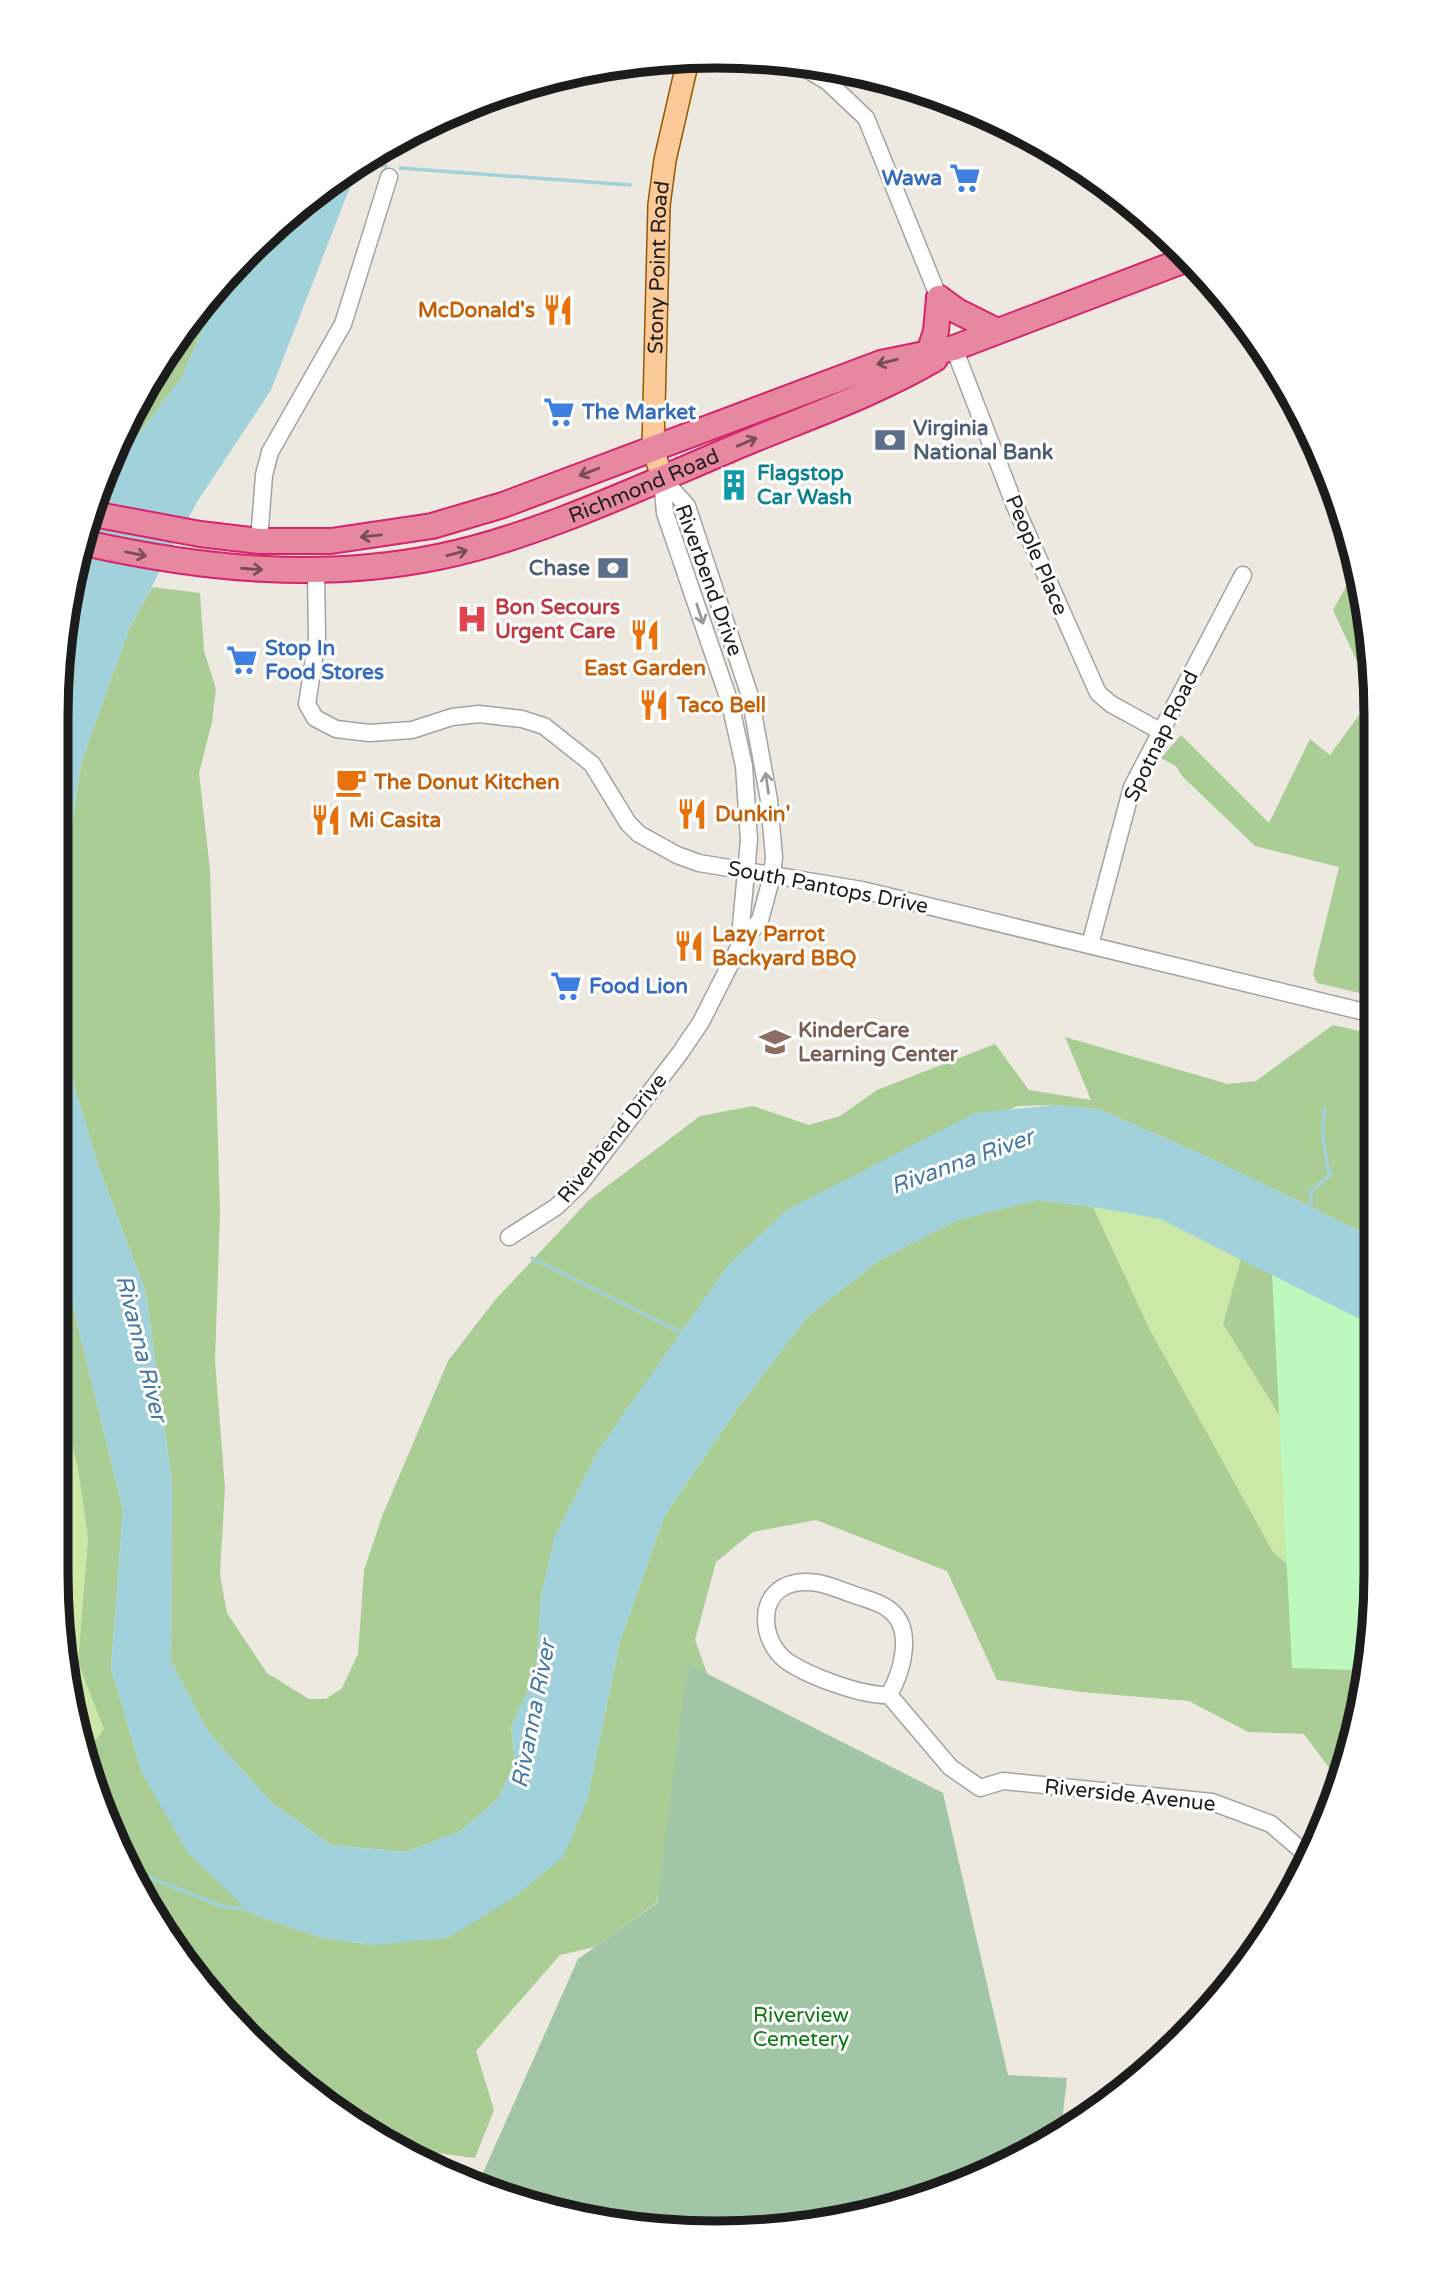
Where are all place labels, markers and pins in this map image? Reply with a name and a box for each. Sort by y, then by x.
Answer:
supermarket icon: Wawa [948,161,982,195]
place label: Wawa [882,166,942,191]
restaurant icon: McDonald's [541,293,575,327]
place label: McDonald's [418,298,535,323]
supermarket icon: The Market [542,395,576,429]
place label: The Market [581,400,696,425]
place label: Virginia National Bank [913,416,1054,465]
bank icon: Virginia National Bank [873,423,907,457]
place label: Flagstop Car Wash [757,461,852,510]
building icon: Flagstop Car Wash [717,468,751,502]
bank icon: Chase [596,551,630,585]
place label: Chase [529,556,590,581]
place label: Bon Secours Urgent Care [495,595,620,644]
hospital icon: Bon Secours Urgent Care [455,602,489,636]
restaurant icon: East Garden [628,618,662,652]
place label: Stop In Food Stores [265,636,384,685]
supermarket icon: Stop In Food Stores [225,643,259,677]
place label: East Garden [584,656,706,681]
restaurant icon: Taco Bell [637,688,671,722]
place label: Taco Bell [676,693,766,718]
cafe icon: The Donut Kitchen [334,765,368,799]
place label: The Donut Kitchen [373,770,560,795]
restaurant icon: Dunkin' [675,797,709,831]
place label: Dunkin' [715,802,790,827]
restaurant icon: Mi Casita [309,803,343,837]
place label: Mi Casita [349,808,441,833]
place label: Lazy Parrot Backyard BBQ [712,922,857,971]
restaurant icon: Lazy Parrot Backyard BBQ [672,929,706,963]
supermarket icon: Food Lion [549,969,583,1003]
place label: Food Lion [589,974,688,999]
place label: KinderCare Learning Center [798,1018,959,1067]
school or university icon: KinderCare Learning Center [758,1025,792,1059]

